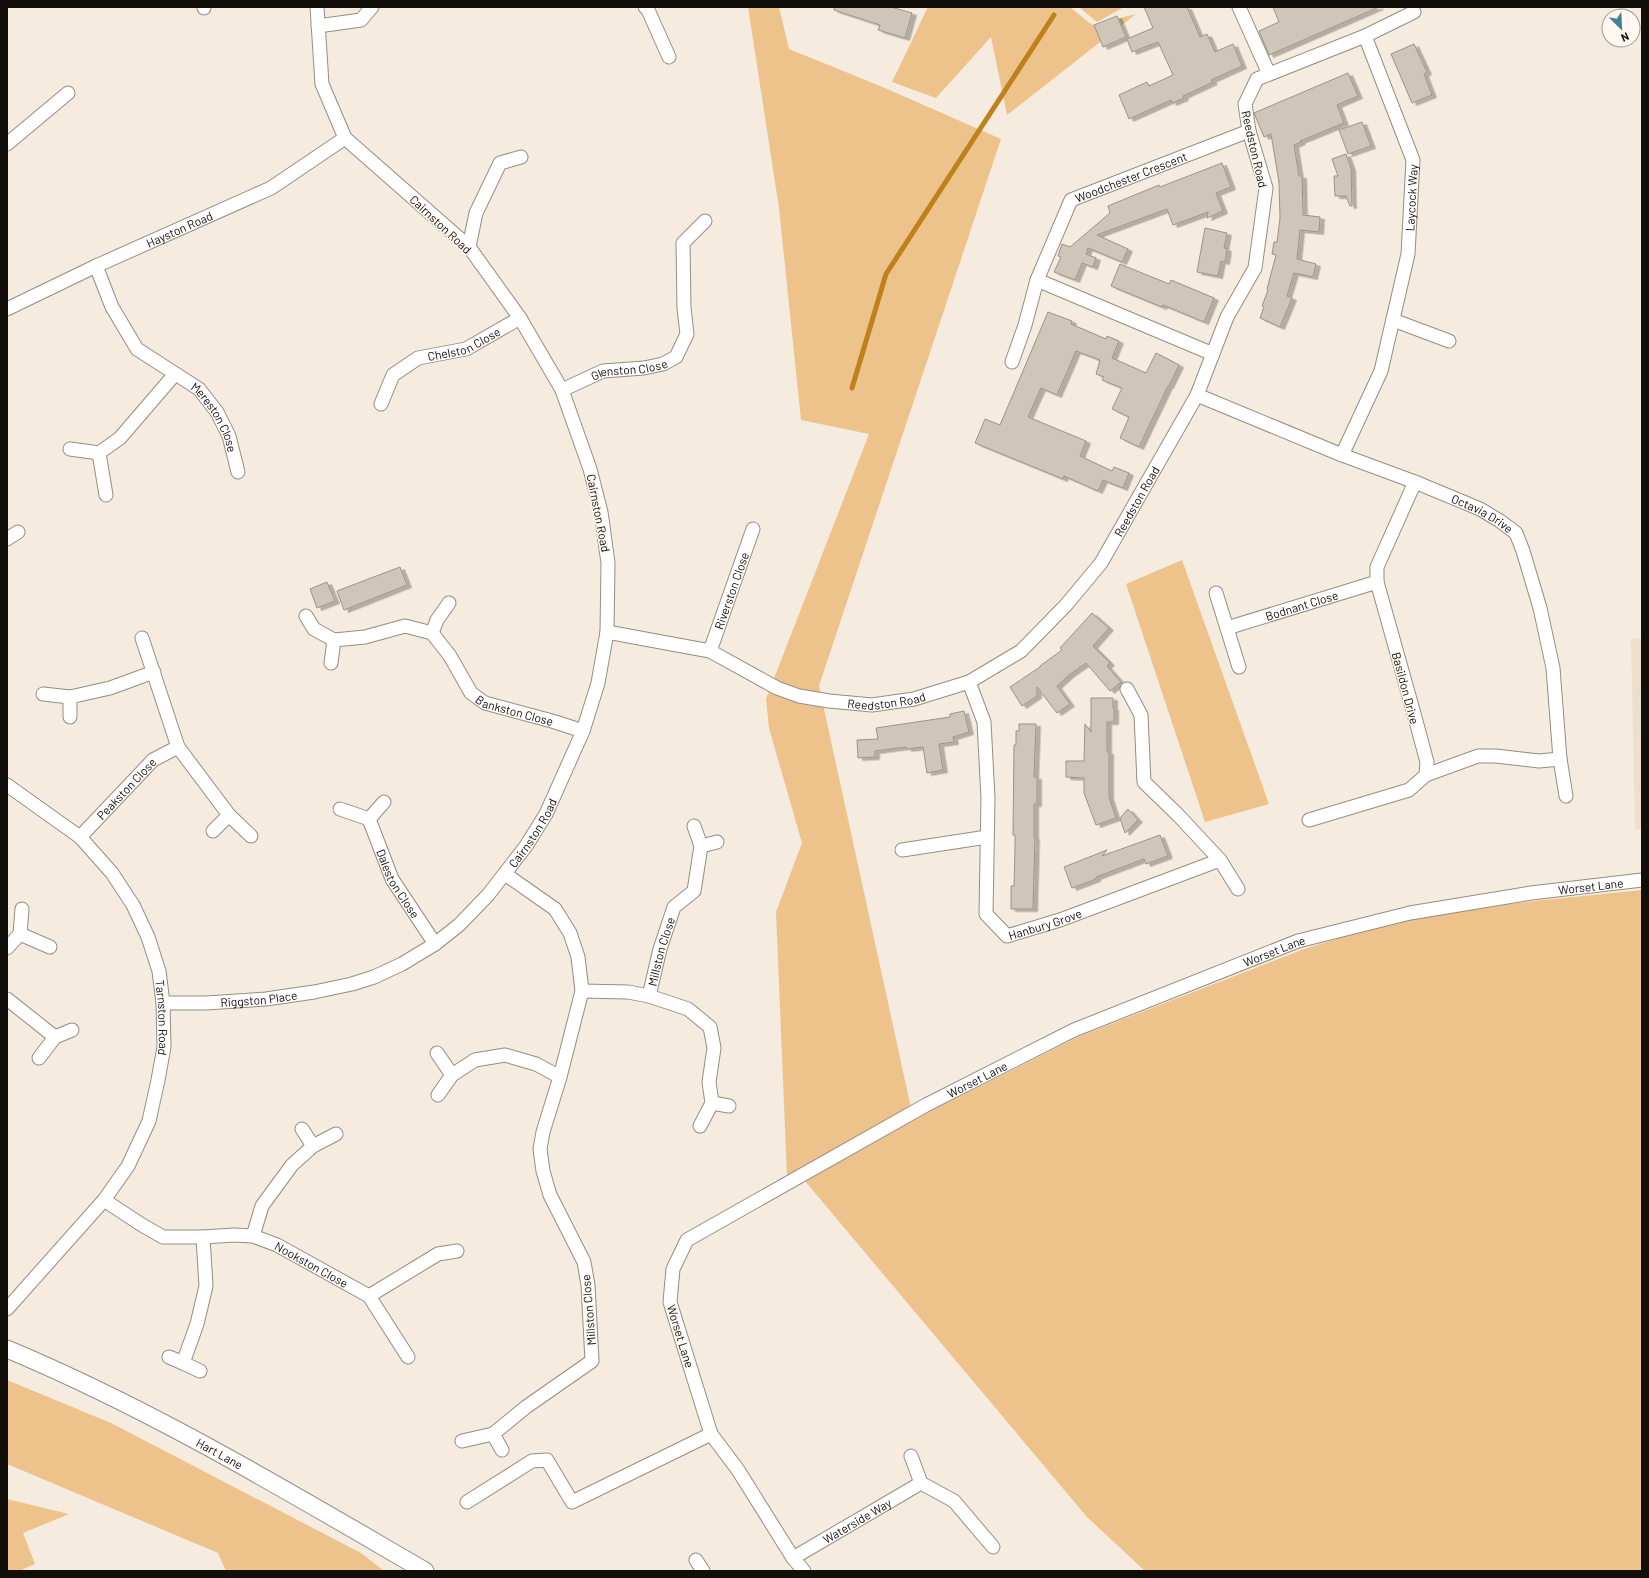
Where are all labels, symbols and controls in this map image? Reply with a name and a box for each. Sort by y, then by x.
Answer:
north arrow [1601,8,1641,48]
text: N [1619,30,1631,45]
street label: Reedston Road [1239,109,1271,189]
street label: Woodchester Crescent [1073,149,1189,205]
street label: Laycock Way [1402,163,1420,232]
street label: Cairnston Road [407,192,475,256]
street label: Hayston Road [144,208,215,250]
street label: Chelston Close [426,324,503,363]
street label: Glenston Close [588,356,670,383]
street label: Mereston Close [189,379,240,453]
street label: Reedston Road [1111,464,1162,539]
street label: Cairnston Road [585,473,613,553]
street label: Octavia Drive [1449,491,1516,535]
street label: Riverston Close [711,550,751,631]
street label: Bodnant Close [1264,587,1340,623]
street label: Basildon Drive [1390,651,1422,725]
street label: Reedston Road [847,689,927,712]
street label: Bankston Close [473,692,555,728]
street label: Peakston Close [94,755,159,822]
street label: Cairnston Road [505,796,559,870]
street label: Daleston Close [374,847,423,920]
street label: Worset Lane [1557,875,1624,897]
street label: Hanbury Grove [1007,906,1083,942]
street label: Millston Close [645,915,677,988]
street label: Worset Lane [1241,933,1306,969]
street label: Tarnston Road [153,979,171,1057]
street label: Riggston Place [220,988,298,1009]
street label: Worset Lane [945,1058,1009,1100]
street label: Nookston Close [273,1238,351,1290]
street label: Millston Close [578,1274,598,1346]
street label: Worset Lane [665,1303,697,1369]
street label: Hart Lane [194,1435,245,1472]
street label: Waterside Way [820,1495,894,1546]

